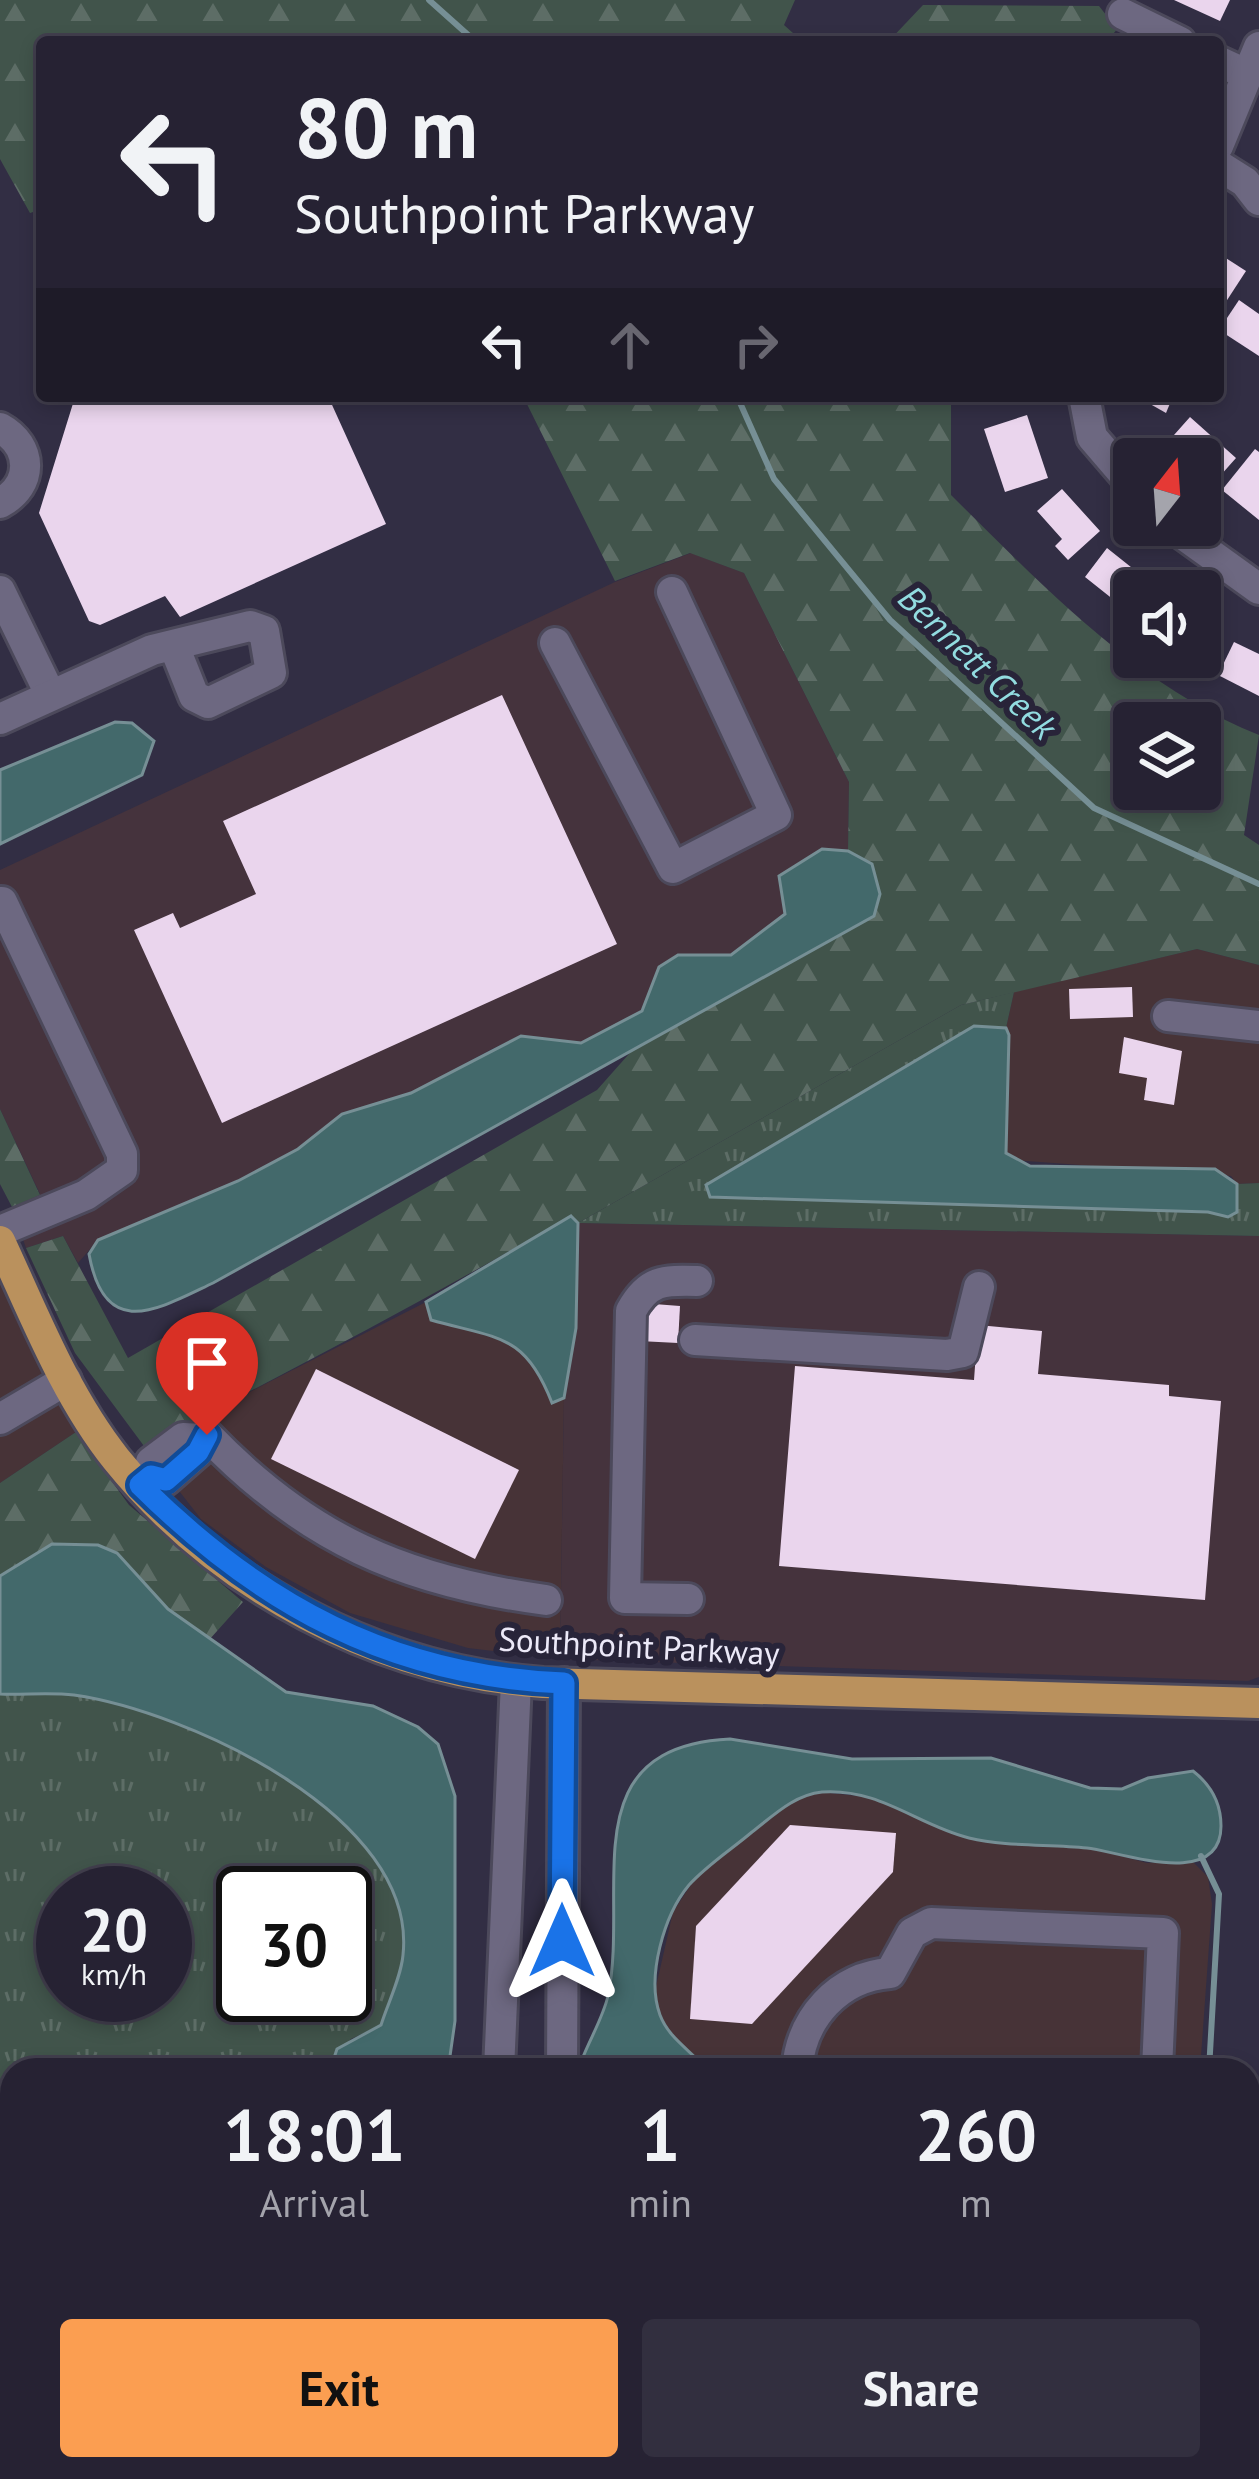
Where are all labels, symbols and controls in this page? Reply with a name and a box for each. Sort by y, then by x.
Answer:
text: 80 m [294,72,478,181]
icon: left [96,84,252,240]
text: Southpoint Parkway [294,178,754,248]
icon: left [471,312,537,378]
icon: ahead [597,312,663,378]
icon: right [723,312,789,378]
north arrow [1113,438,1221,546]
map controls [1113,438,1221,810]
button: sound [1113,570,1221,678]
water label: Bennett Creek [889,574,1069,750]
button: layers [1113,702,1221,810]
pin [156,1312,258,1435]
icon: arrive [174,1330,240,1396]
street label: Southpoint Parkway [497,1617,781,1674]
speed limit sign: 30 [216,1866,372,2022]
position arrow [499,1878,625,2004]
text: 20 [80,1890,148,1968]
text: km/h [81,1954,147,1993]
text: 18:01 [223,2088,406,2181]
text: 1 [640,2088,681,2181]
text: 260 [915,2088,1037,2181]
text: Arrival [260,2177,369,2228]
text: min [628,2177,692,2228]
text: m [960,2177,992,2228]
button: Exit [60,2319,618,2457]
button: Share [642,2319,1200,2457]

